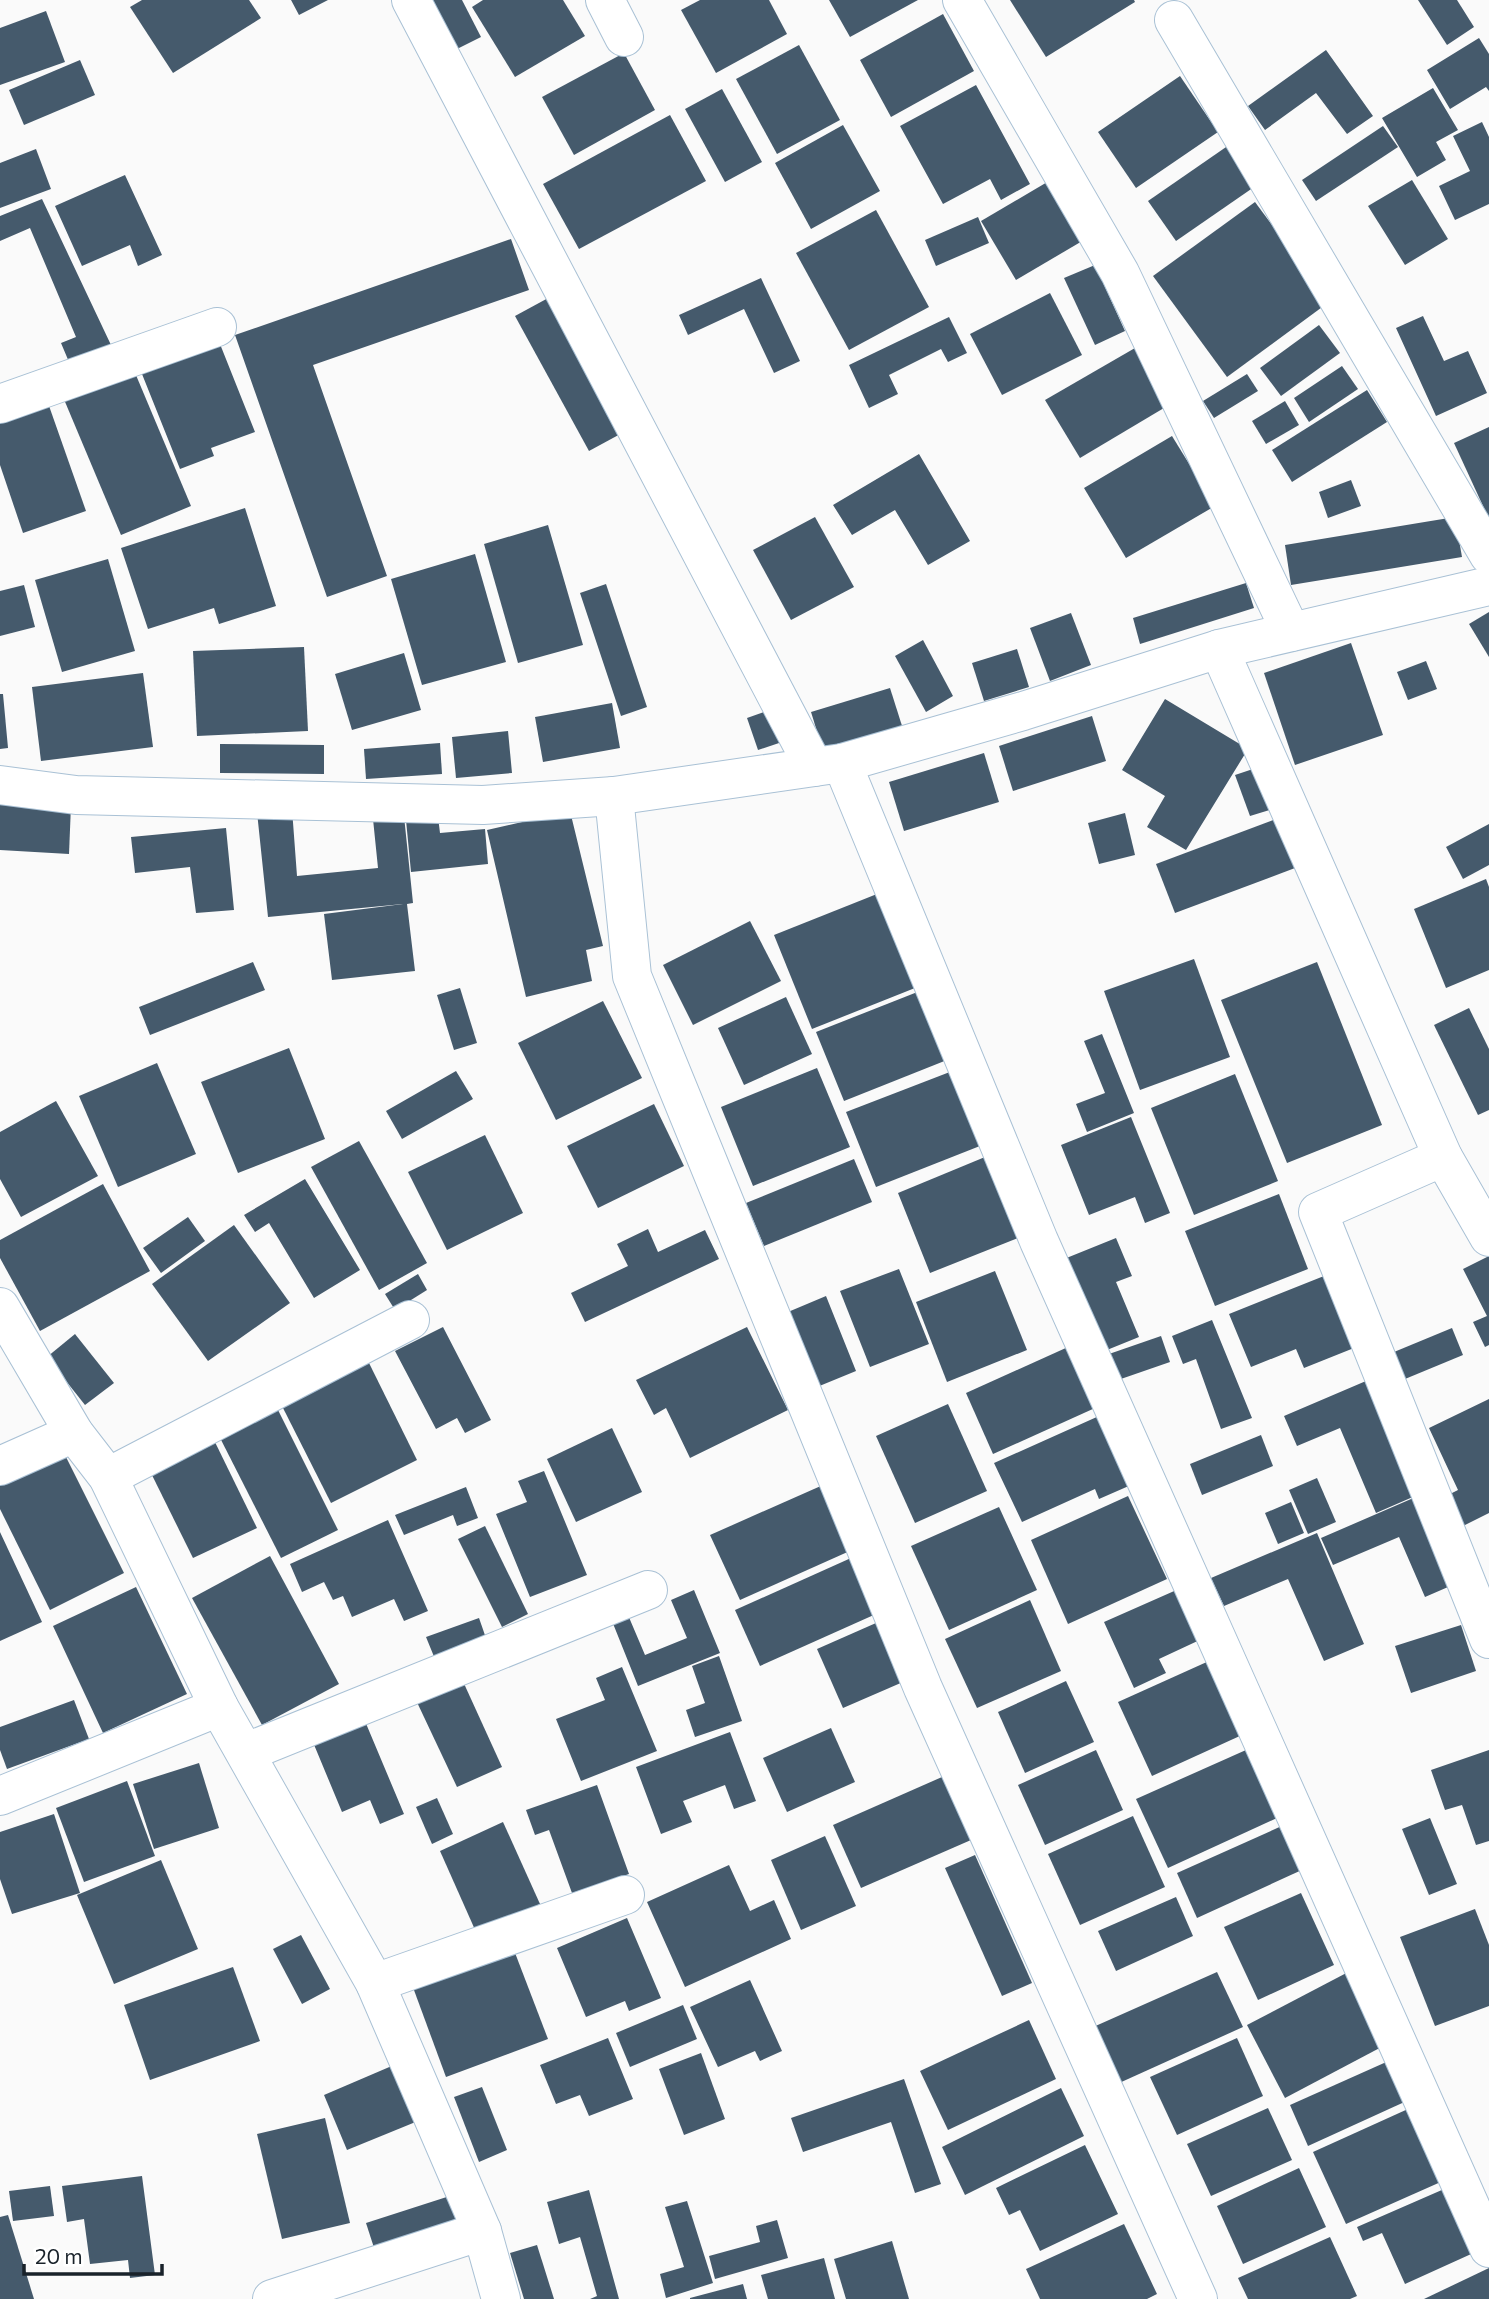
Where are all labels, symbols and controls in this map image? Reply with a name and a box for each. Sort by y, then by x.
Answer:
scale bar [24,2232,163,2276]
text: 20 m [35,2243,83,2268]

